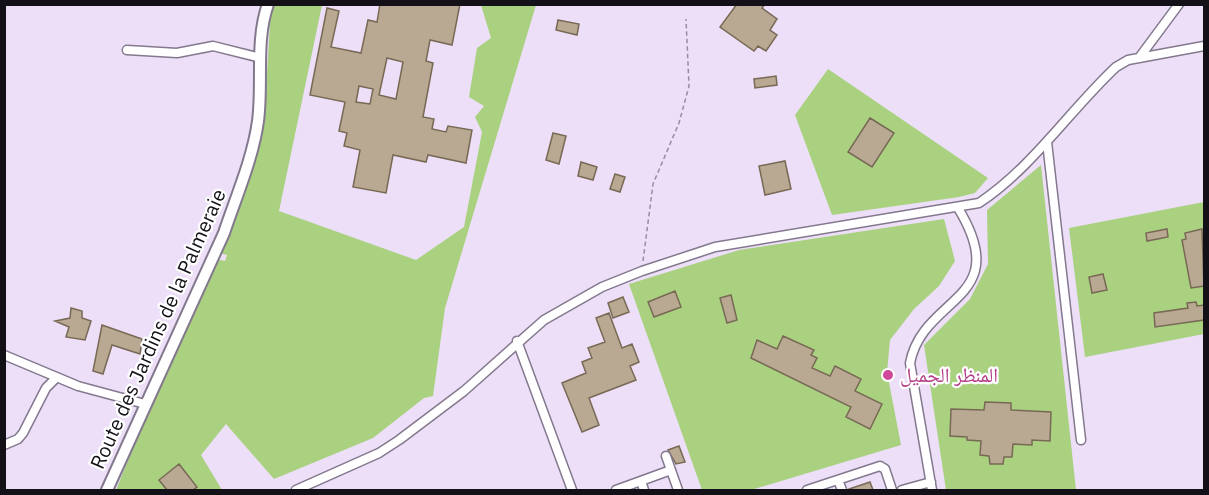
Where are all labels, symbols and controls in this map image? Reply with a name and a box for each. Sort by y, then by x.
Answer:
street label: Route des Jardins de la Palmeraie [83,185,232,473]
place label: المنظر الجميل [900,361,998,388]
marker: المنظر الجميل [881,368,895,382]

